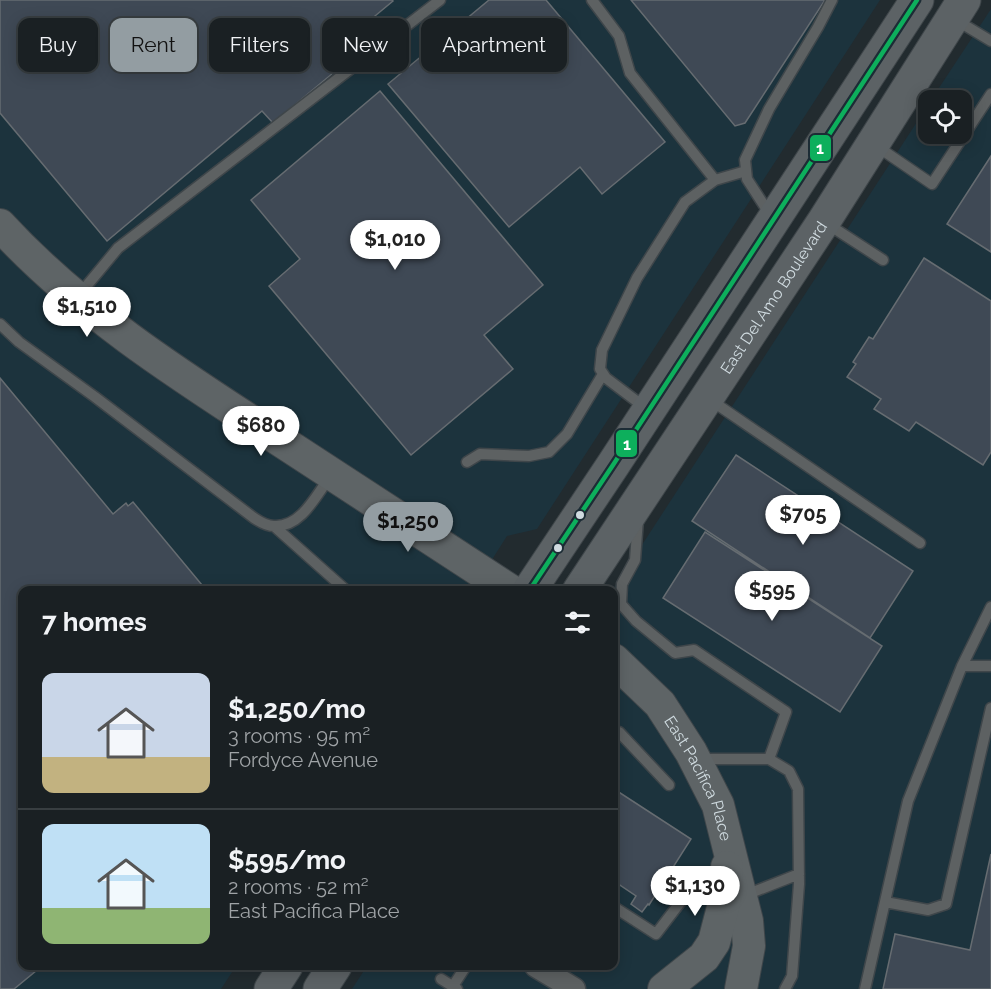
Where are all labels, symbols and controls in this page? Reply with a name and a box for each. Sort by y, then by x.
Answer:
chip: Buy [18,18,98,72]
chip: Rent [110,18,197,72]
chip: Filters [209,18,310,72]
chip: New [322,18,409,72]
chip: Apartment [421,18,567,72]
map controls [918,90,972,144]
button: locate [918,90,972,144]
line badge: 1 [809,134,832,162]
text: 1 [816,139,824,158]
street label: East Del Amo Boulevard [716,218,831,378]
pin: $1,010 [346,220,444,271]
text: $1,010 [364,227,426,251]
pin: $1,510 [38,287,136,338]
text: $1,510 [57,294,117,318]
pin: $680 [225,406,297,457]
text: $680 [236,413,286,437]
line badge: 1 [615,429,638,458]
text: 1 [623,435,631,454]
pin: $705 [767,495,839,546]
pin: $1,250 [359,502,457,553]
text: $705 [779,502,827,526]
text: $1,250 [377,509,439,533]
unlabelled marker [574,509,586,521]
unlabelled marker [552,542,564,554]
pin: $595 [736,571,808,622]
text: $595 [749,578,795,602]
icon: filters [561,606,594,639]
text: 7 homes [42,607,147,637]
text: $1,250/mo [228,694,365,724]
icon: home [90,697,162,769]
street label: East Pacifica Place [660,712,736,843]
text: 3 rooms · 95 m² [228,724,370,748]
text: Fordyce Avenue [228,748,378,772]
text: $595/mo [228,845,346,875]
icon: home [90,848,162,920]
pin: $1,130 [646,866,744,917]
text: $1,130 [665,873,725,897]
text: 2 rooms · 52 m² [228,875,369,899]
text: East Pacifica Place [228,899,400,923]

